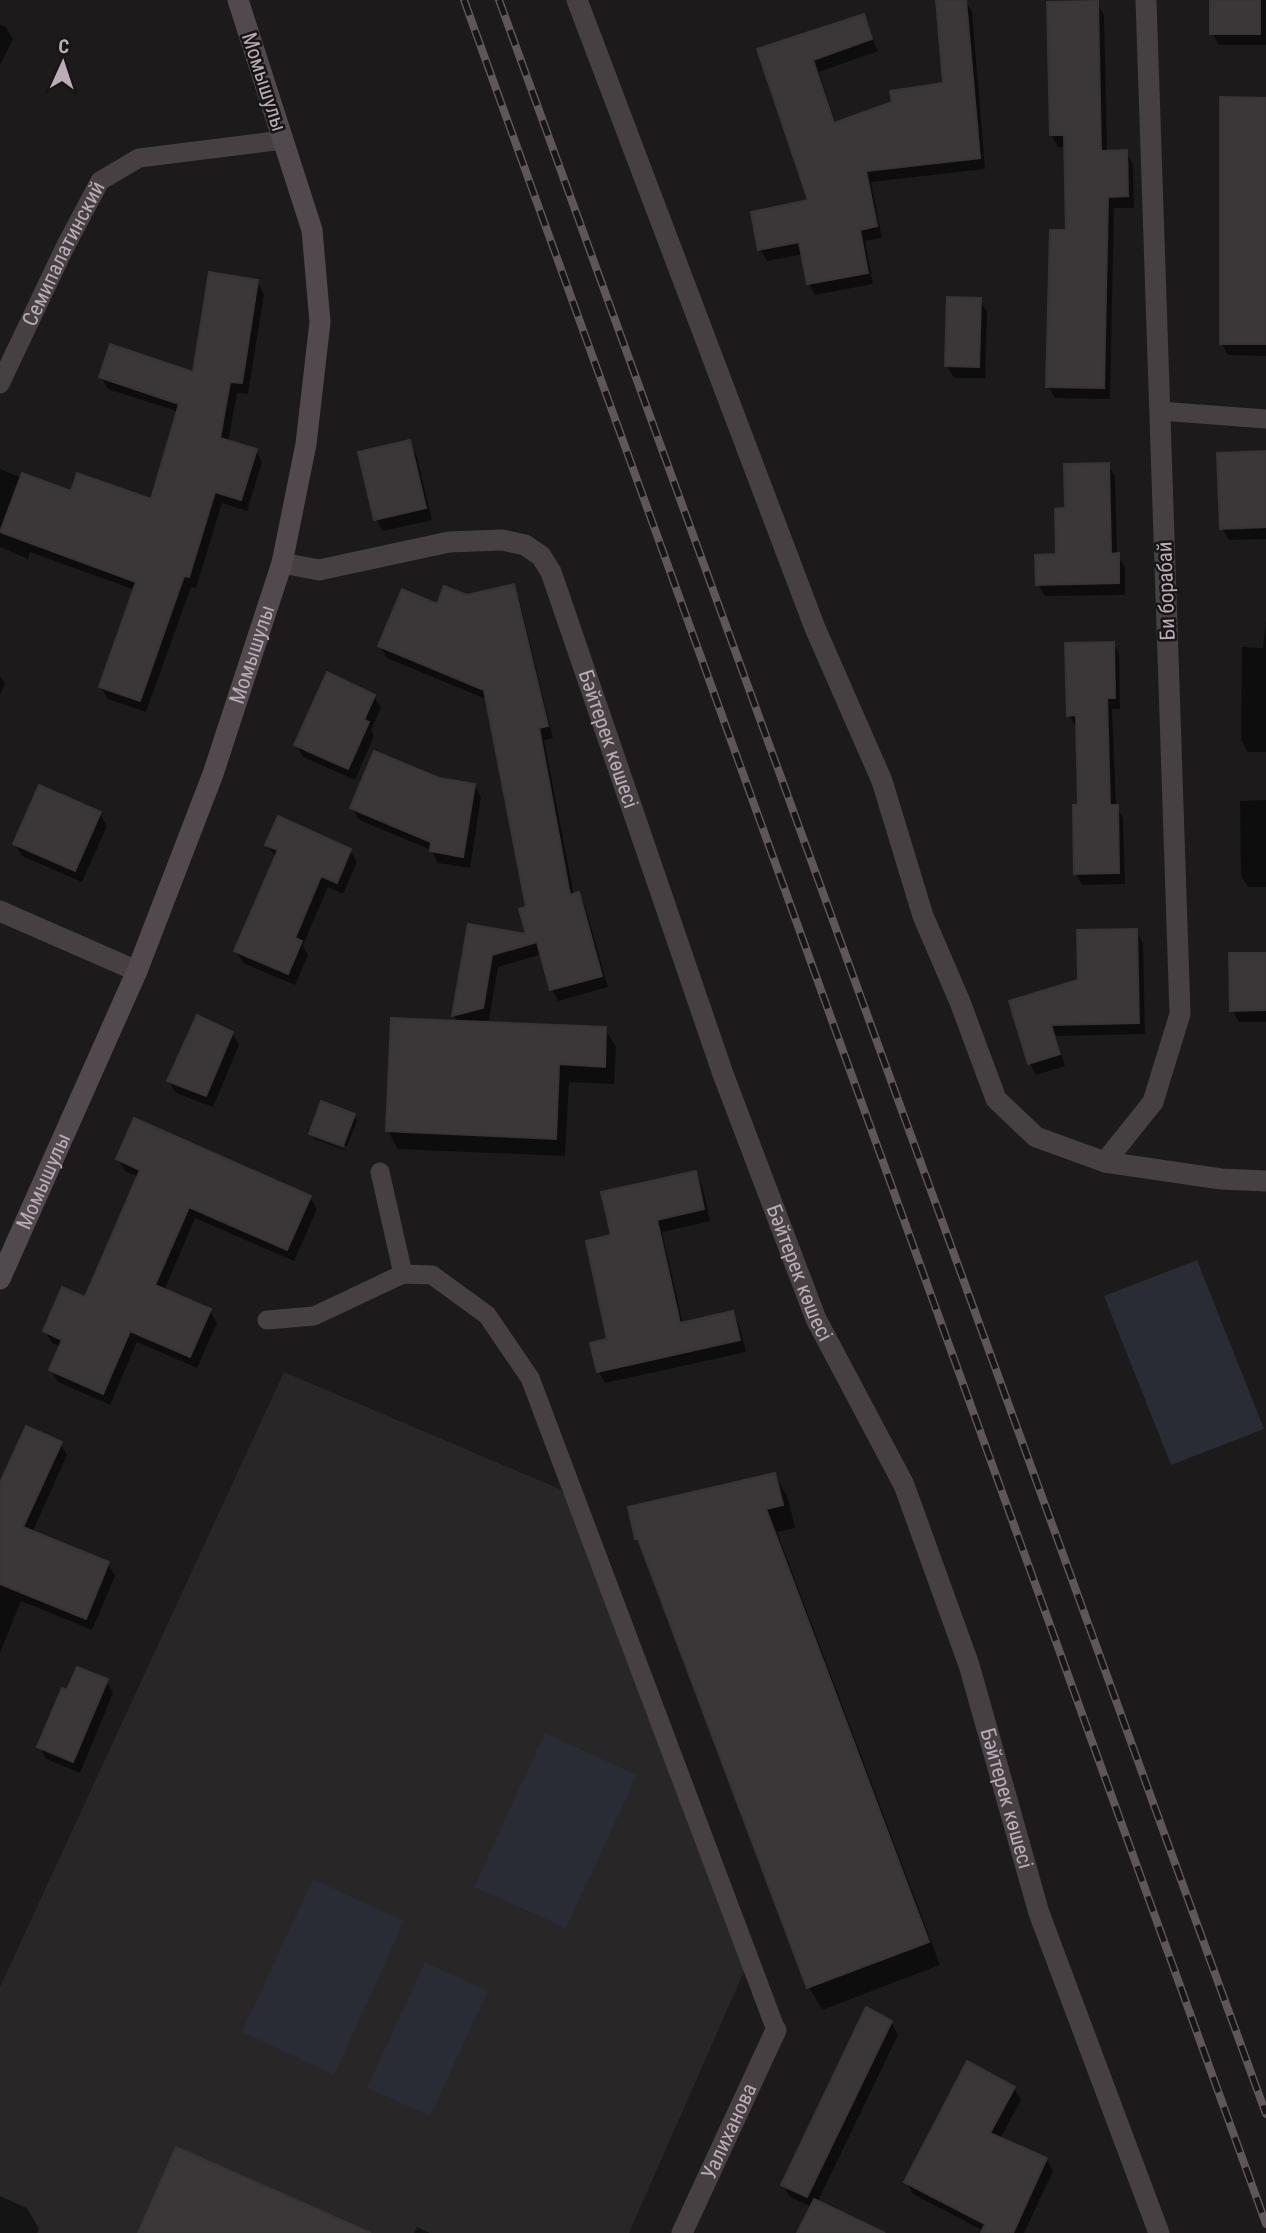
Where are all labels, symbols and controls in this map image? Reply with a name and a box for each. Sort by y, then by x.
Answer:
north arrow [28,28,98,98]
street label: Момышулы [237,30,291,134]
text: С [58,35,70,58]
street label: Семипалатинский [17,177,110,330]
street label: Би борабай [1152,541,1180,641]
street label: Момышулы [225,602,279,707]
street label: Бәйтерек көшесі [573,667,643,811]
street label: Момышулы [12,1130,75,1233]
street label: Бәйтерек көшесі [762,1201,837,1345]
street label: Бәйтерек көшесі [975,1725,1038,1871]
street label: Уалиханова [697,2080,762,2183]

